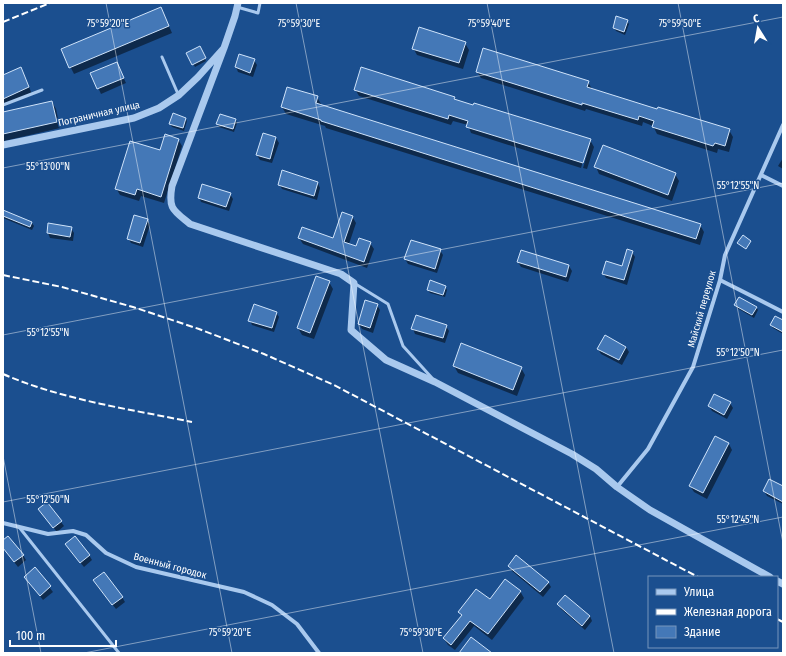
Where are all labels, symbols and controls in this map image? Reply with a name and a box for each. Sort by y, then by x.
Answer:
north arrow [738,8,778,48]
text: С [752,12,760,26]
text: 75°59'20"E [87,18,130,30]
text: 75°59'30"E [278,18,321,30]
text: 75°59'40"E [468,18,511,30]
text: 75°59'50"E [659,18,702,30]
street label: Пограничная улица [57,99,141,129]
text: 55°13'00"N [26,161,70,173]
text: 55°12'55"N [717,180,759,192]
street label: Майский переулок [685,269,719,349]
text: 55°12'55"N [27,327,69,339]
text: 55°12'50"N [716,347,760,359]
text: 55°12'50"N [26,494,70,506]
text: 55°12'45"N [717,514,759,526]
street label: Военный городок [132,550,208,582]
legend [648,576,778,648]
text: Улица [683,585,714,599]
text: Железная дорога [684,605,772,619]
scale bar [10,622,116,648]
text: Здание [684,625,720,639]
text: 75°59'20"E [209,627,252,639]
text: 75°59'30"E [400,627,443,639]
text: 100 m [16,629,45,643]

